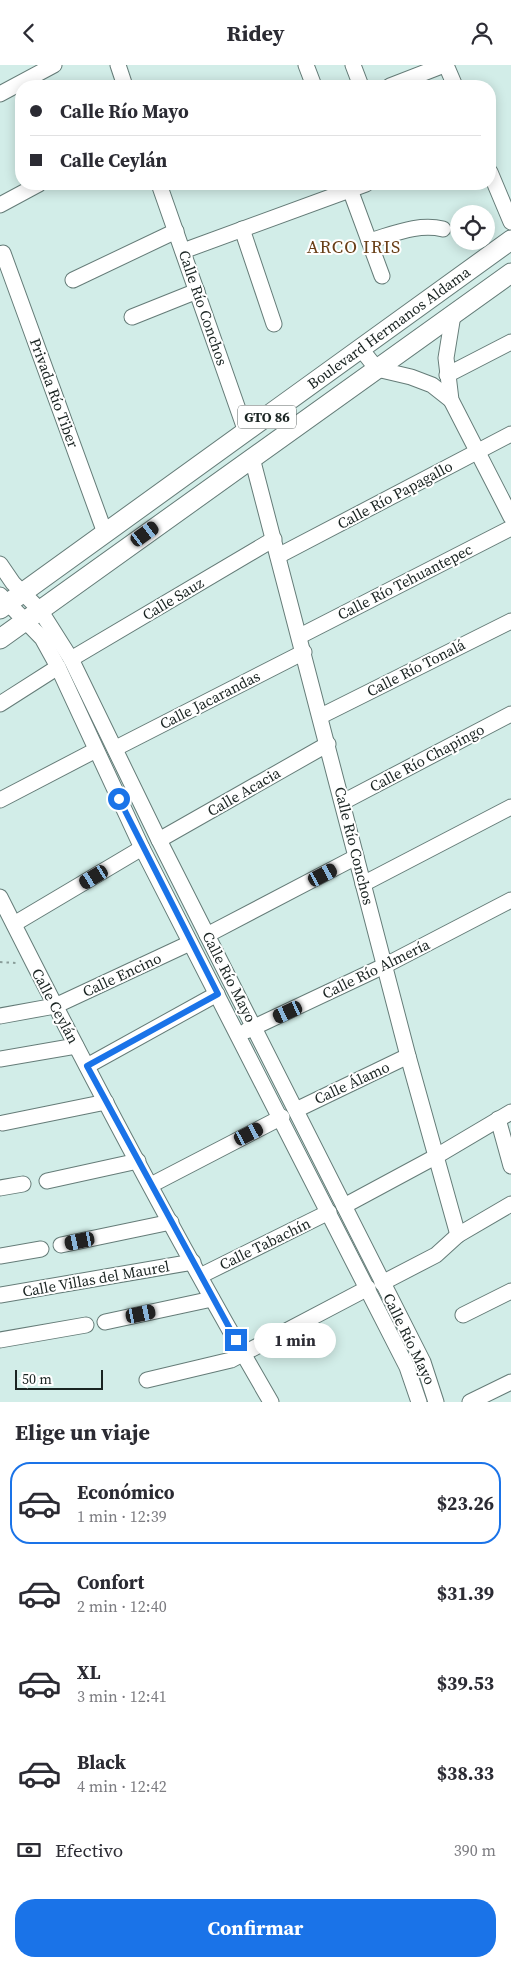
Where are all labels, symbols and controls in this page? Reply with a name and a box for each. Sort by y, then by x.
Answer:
text: Ridey [226,18,285,48]
icon: back [15,19,43,47]
icon: person [468,19,496,47]
text: Calle Río Mayo [60,98,189,124]
text: Calle Ceylán [60,147,167,173]
map controls [450,205,495,250]
button: locate [450,205,495,250]
district label: ARCO IRIS [307,234,401,259]
street label: Calle Río Conchos [174,247,233,368]
street label: Boulevard Hermanos Aldama [303,261,475,394]
street label: Privada Río Tiber [25,335,84,451]
road number: GTO 86 [238,406,296,429]
street label: Calle Río Papagallo [333,455,456,534]
car [128,519,161,549]
street label: Calle Río Tehuantepec [334,538,476,625]
street label: Calle Sauz [138,572,207,625]
street label: Calle Río Tonalá [363,634,469,701]
street label: Calle Jacarandas [156,665,264,734]
street label: Calle Río Chapingo [366,718,488,797]
street label: Calle Acacia [203,762,284,821]
street label: Calle Río Conchos [330,785,379,907]
route start [108,788,130,810]
car [306,861,339,889]
car [77,863,110,891]
street label: Calle Río Mayo [198,928,261,1026]
street label: Calle Río Almería [319,933,433,1004]
street label: Calle Encino [79,947,164,1002]
street label: Calle Ceylán [27,964,84,1047]
car [271,999,304,1025]
street label: Calle Álamo [311,1056,393,1109]
car [232,1121,265,1147]
street label: Calle Tabachín [216,1212,314,1275]
car [63,1231,96,1251]
street label: Calle Villas del Maurel [21,1255,172,1302]
street label: Calle Río Mayo [378,1289,441,1388]
car [124,1304,157,1324]
callout: 1 min [254,1323,336,1357]
route end [225,1329,247,1351]
text: 1 min [274,1329,316,1351]
scale bar [15,1367,102,1390]
text: 50 m [22,1369,52,1389]
text: Elige un viaje [15,1417,150,1447]
text: Económico [77,1479,175,1505]
icon: car [17,1481,62,1526]
text: $23.26 [437,1490,494,1516]
text: 1 min · 12:39 [77,1505,167,1527]
text: Confort [77,1569,144,1595]
icon: car [17,1571,62,1616]
text: $31.39 [437,1580,494,1606]
text: 2 min · 12:40 [77,1595,167,1617]
text: XL [77,1659,100,1685]
icon: car [17,1661,62,1706]
text: $39.53 [437,1670,494,1696]
text: 3 min · 12:41 [77,1685,167,1707]
text: Black [77,1749,126,1775]
icon: car [17,1751,62,1796]
text: $38.33 [437,1760,494,1786]
text: 4 min · 12:42 [77,1775,167,1797]
icon: cash [15,1836,43,1864]
text: Efectivo [55,1837,123,1863]
text: 390 m [454,1839,496,1861]
button: Confirmar [15,1899,496,1957]

